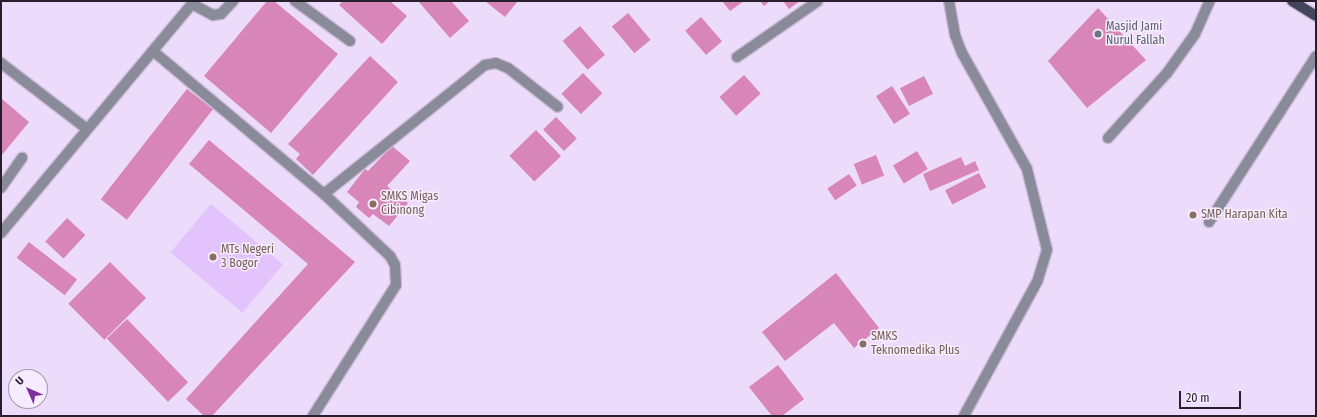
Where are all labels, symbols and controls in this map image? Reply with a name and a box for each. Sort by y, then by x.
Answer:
place label: Masjid Jami Nurul Fallah [1106,20,1165,48]
marker: Masjid Jami Nurul Fallah [1093,29,1103,39]
place label: SMKS Migas Cibinong [381,190,438,218]
marker: SMKS Migas Cibinong [368,199,378,209]
place label: SMP Harapan Kita [1201,208,1288,222]
marker: SMP Harapan Kita [1188,210,1198,220]
place label: MTs Negeri 3 Bogor [221,243,274,271]
marker: MTs Negeri 3 Bogor [208,252,218,262]
place label: SMKS Teknomedika Plus [871,330,959,358]
marker: SMKS Teknomedika Plus [858,339,868,349]
north arrow [8,369,48,409]
text: U [13,374,27,388]
scale bar [1181,383,1243,409]
text: 20 m [1186,391,1210,405]

